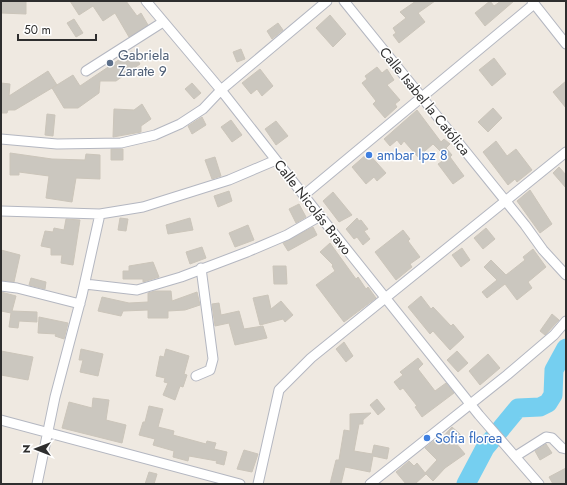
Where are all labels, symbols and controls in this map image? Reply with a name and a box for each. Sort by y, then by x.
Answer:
scale bar [18,16,96,42]
text: 50 m [24,21,51,39]
street label: Calle Isabel la Católica [375,42,475,160]
place label: Gabriela Zarate 9 [118,45,169,81]
marker: Gabriela Zarate 9 [105,58,115,68]
place label: ambar lpz 8 [377,145,448,165]
marker: ambar lpz 8 [364,150,374,160]
street label: Calle Nicolás Bravo [269,155,357,259]
place label: Sofia florea [435,428,502,448]
north arrow [16,429,56,469]
marker: Sofia florea [422,433,432,443]
text: N [18,445,34,453]

